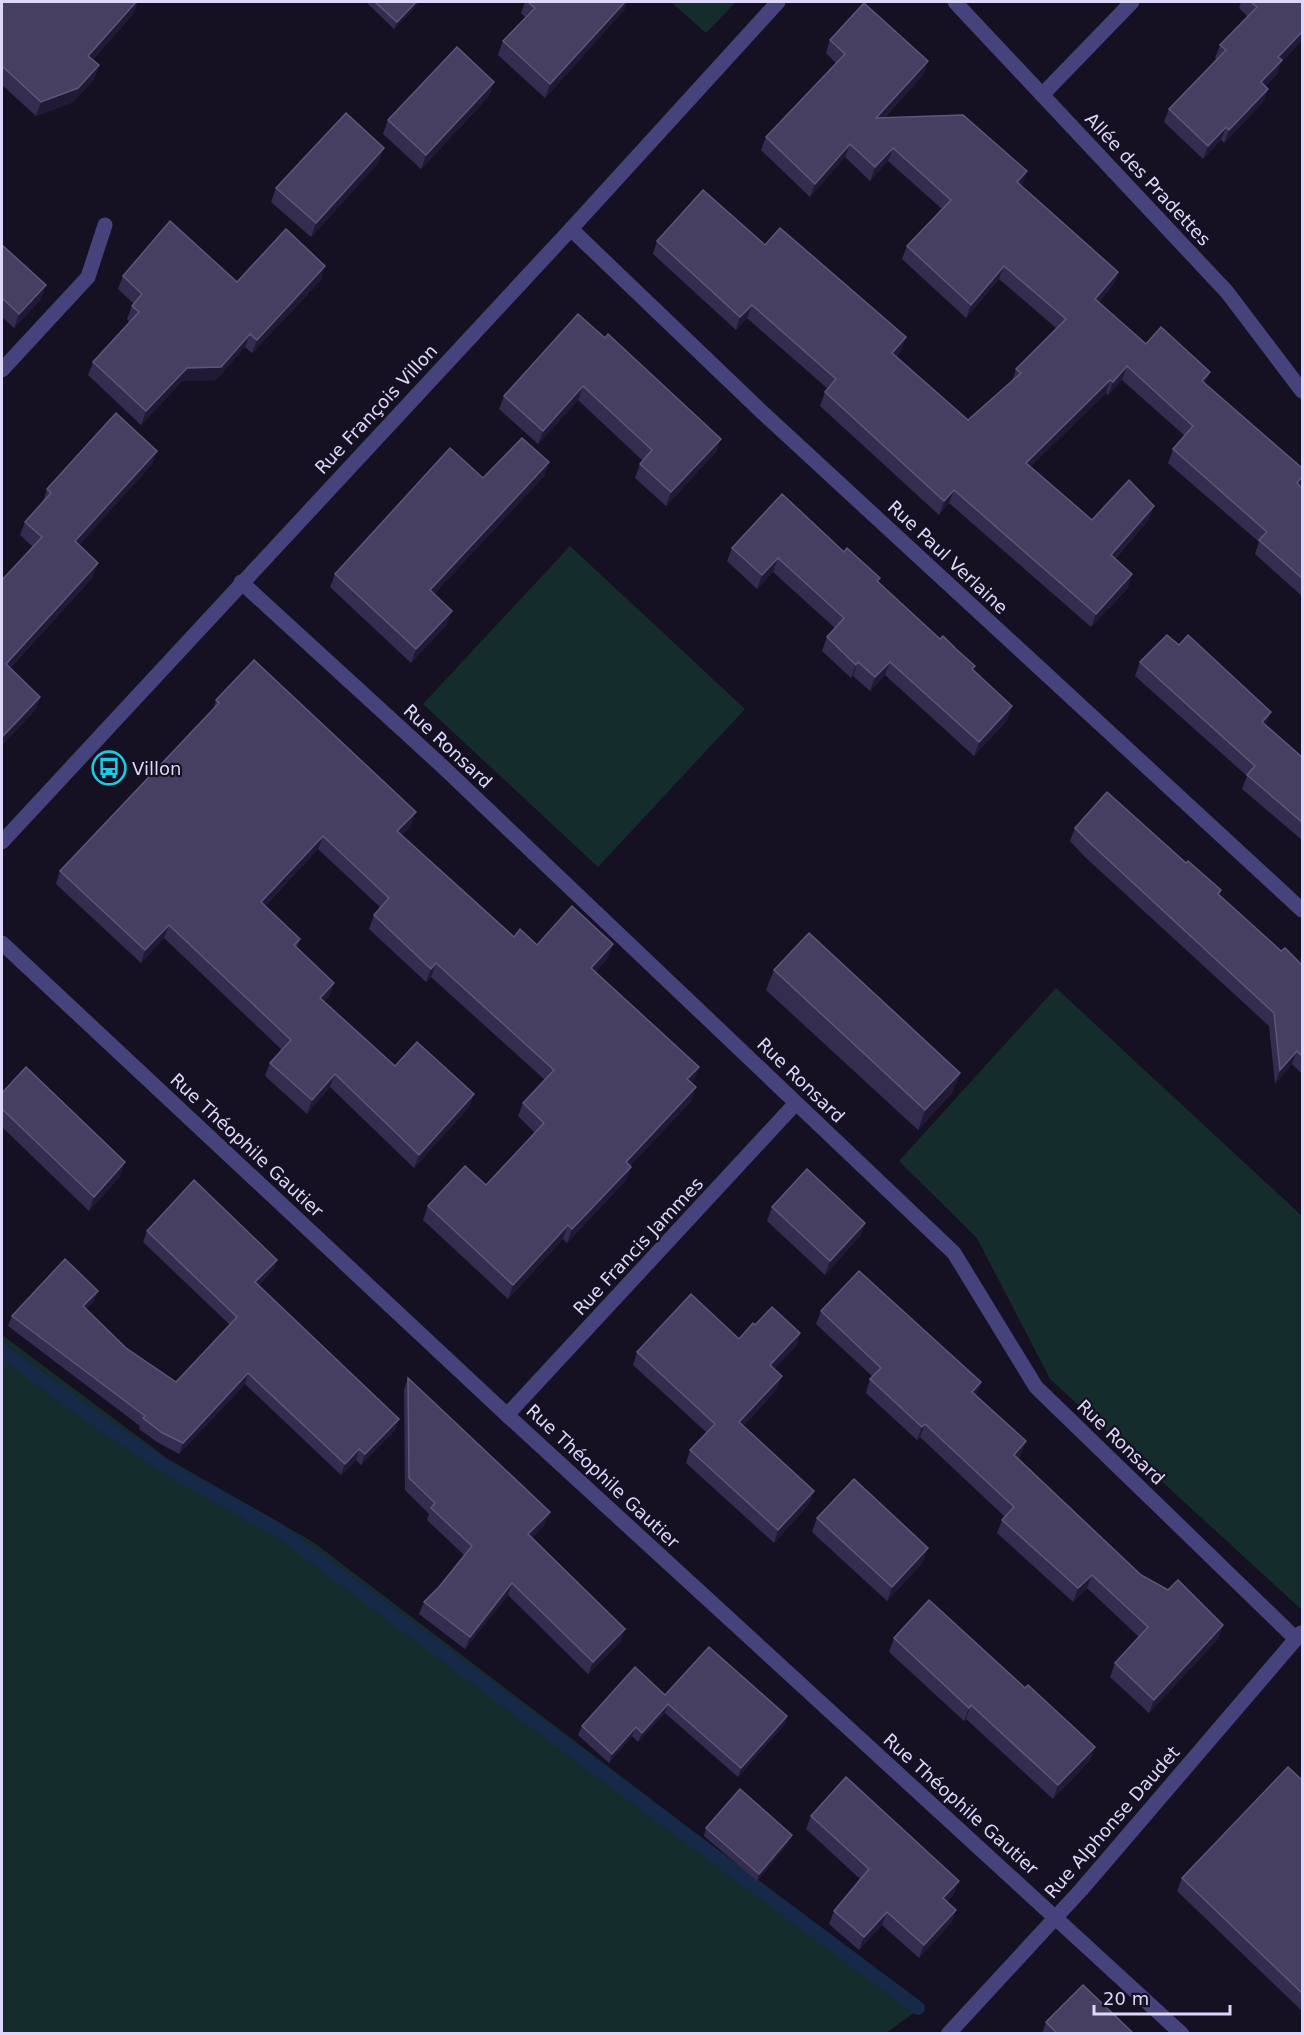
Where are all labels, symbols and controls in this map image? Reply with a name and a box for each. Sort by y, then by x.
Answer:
street label: Allée des Pradettes [1081,108,1215,250]
street label: Rue François Villon [311,340,441,478]
street label: Rue Paul Verlaine [884,496,1012,618]
street label: Rue Ronsard [400,700,496,792]
bus stop icon: Villon [91,750,127,786]
place label: Villon [132,758,181,779]
street label: Rue Ronsard [753,1033,849,1127]
street label: Rue Théophile Gautier [166,1069,328,1222]
street label: Rue Francis Jammes [569,1173,707,1319]
street label: Rue Ronsard [1073,1395,1169,1489]
street label: Rue Théophile Gautier [522,1400,684,1553]
street label: Rue Théophile Gautier [879,1729,1043,1879]
street label: Rue Alphonse Daudet [1040,1742,1184,1902]
scale bar [1094,1978,1230,2016]
text: 20 m [1103,1988,1149,2009]

